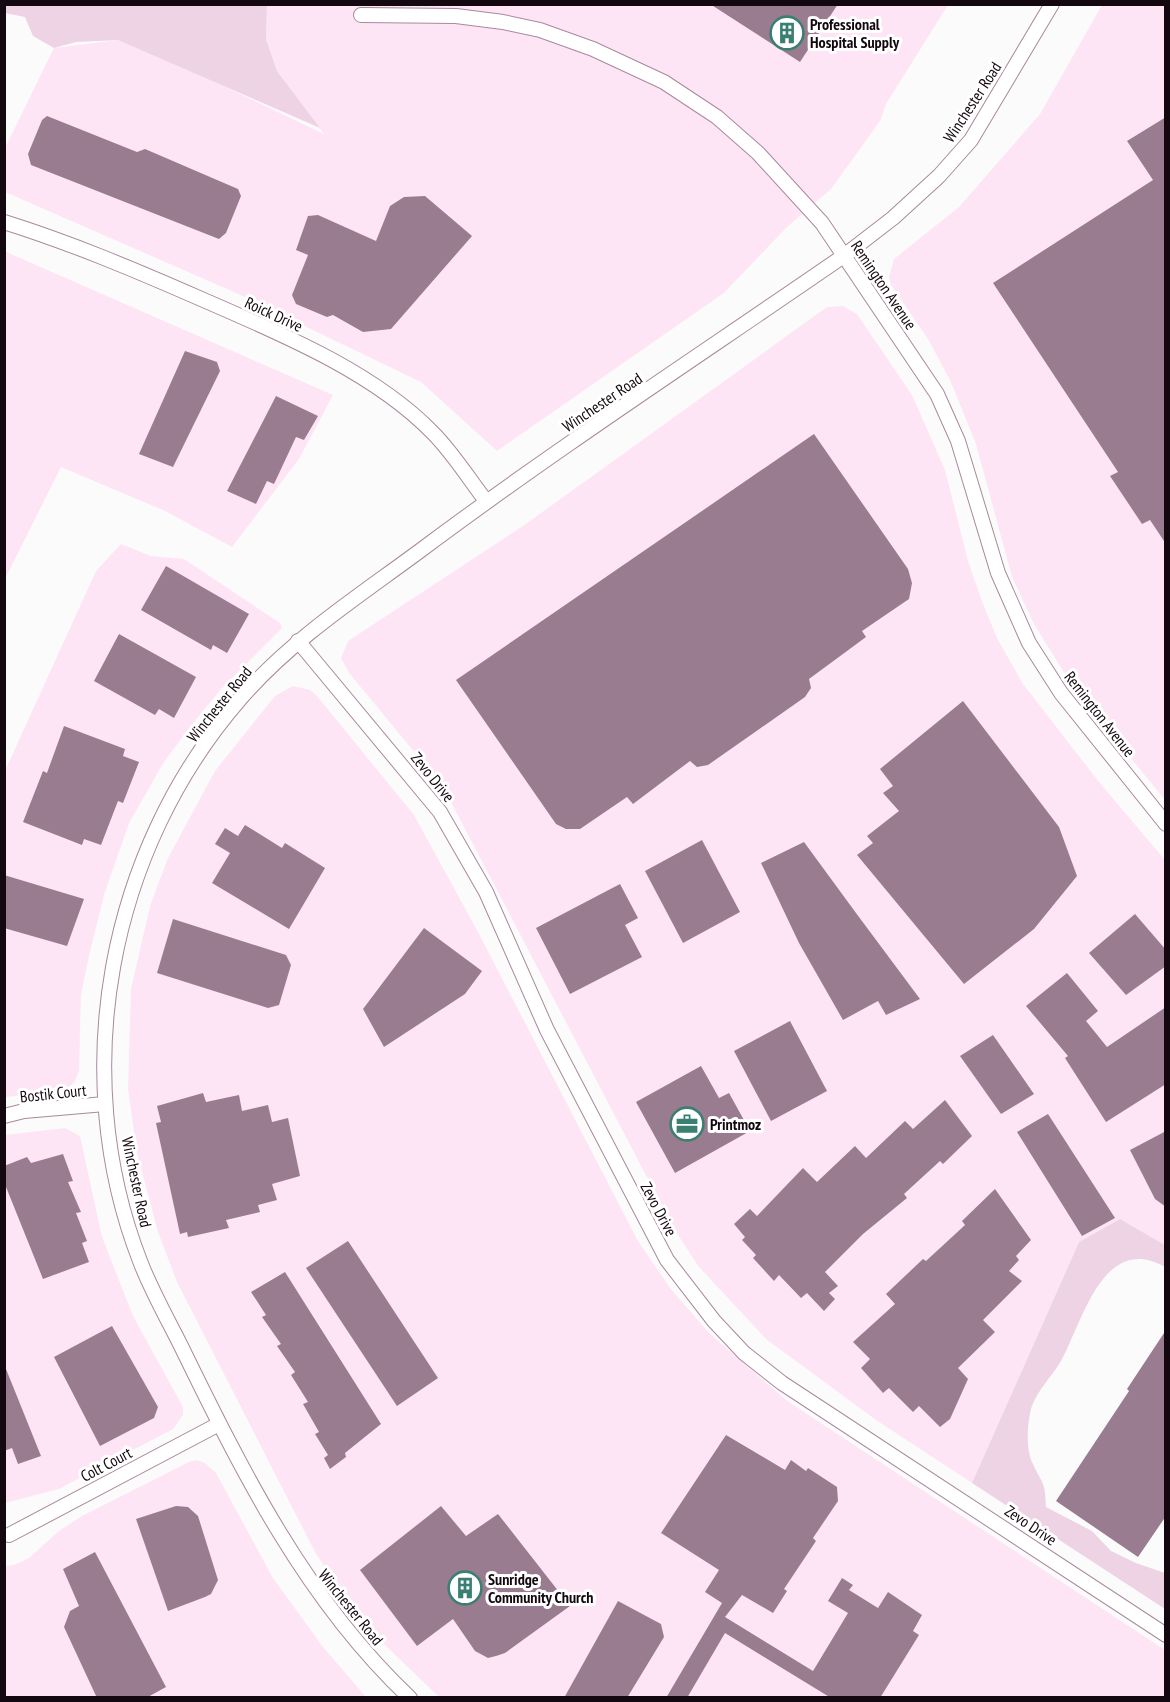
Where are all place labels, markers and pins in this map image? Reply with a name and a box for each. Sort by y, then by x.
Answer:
place label: Professional Hospital Supply [810,14,900,52]
building icon: Professional Hospital Supply [769,15,805,51]
office icon: Printmoz [669,1106,705,1142]
place label: Printmoz [710,1114,761,1134]
place label: Sunridge Community Church [488,1569,594,1607]
building icon: Sunridge Community Church [447,1570,483,1606]

